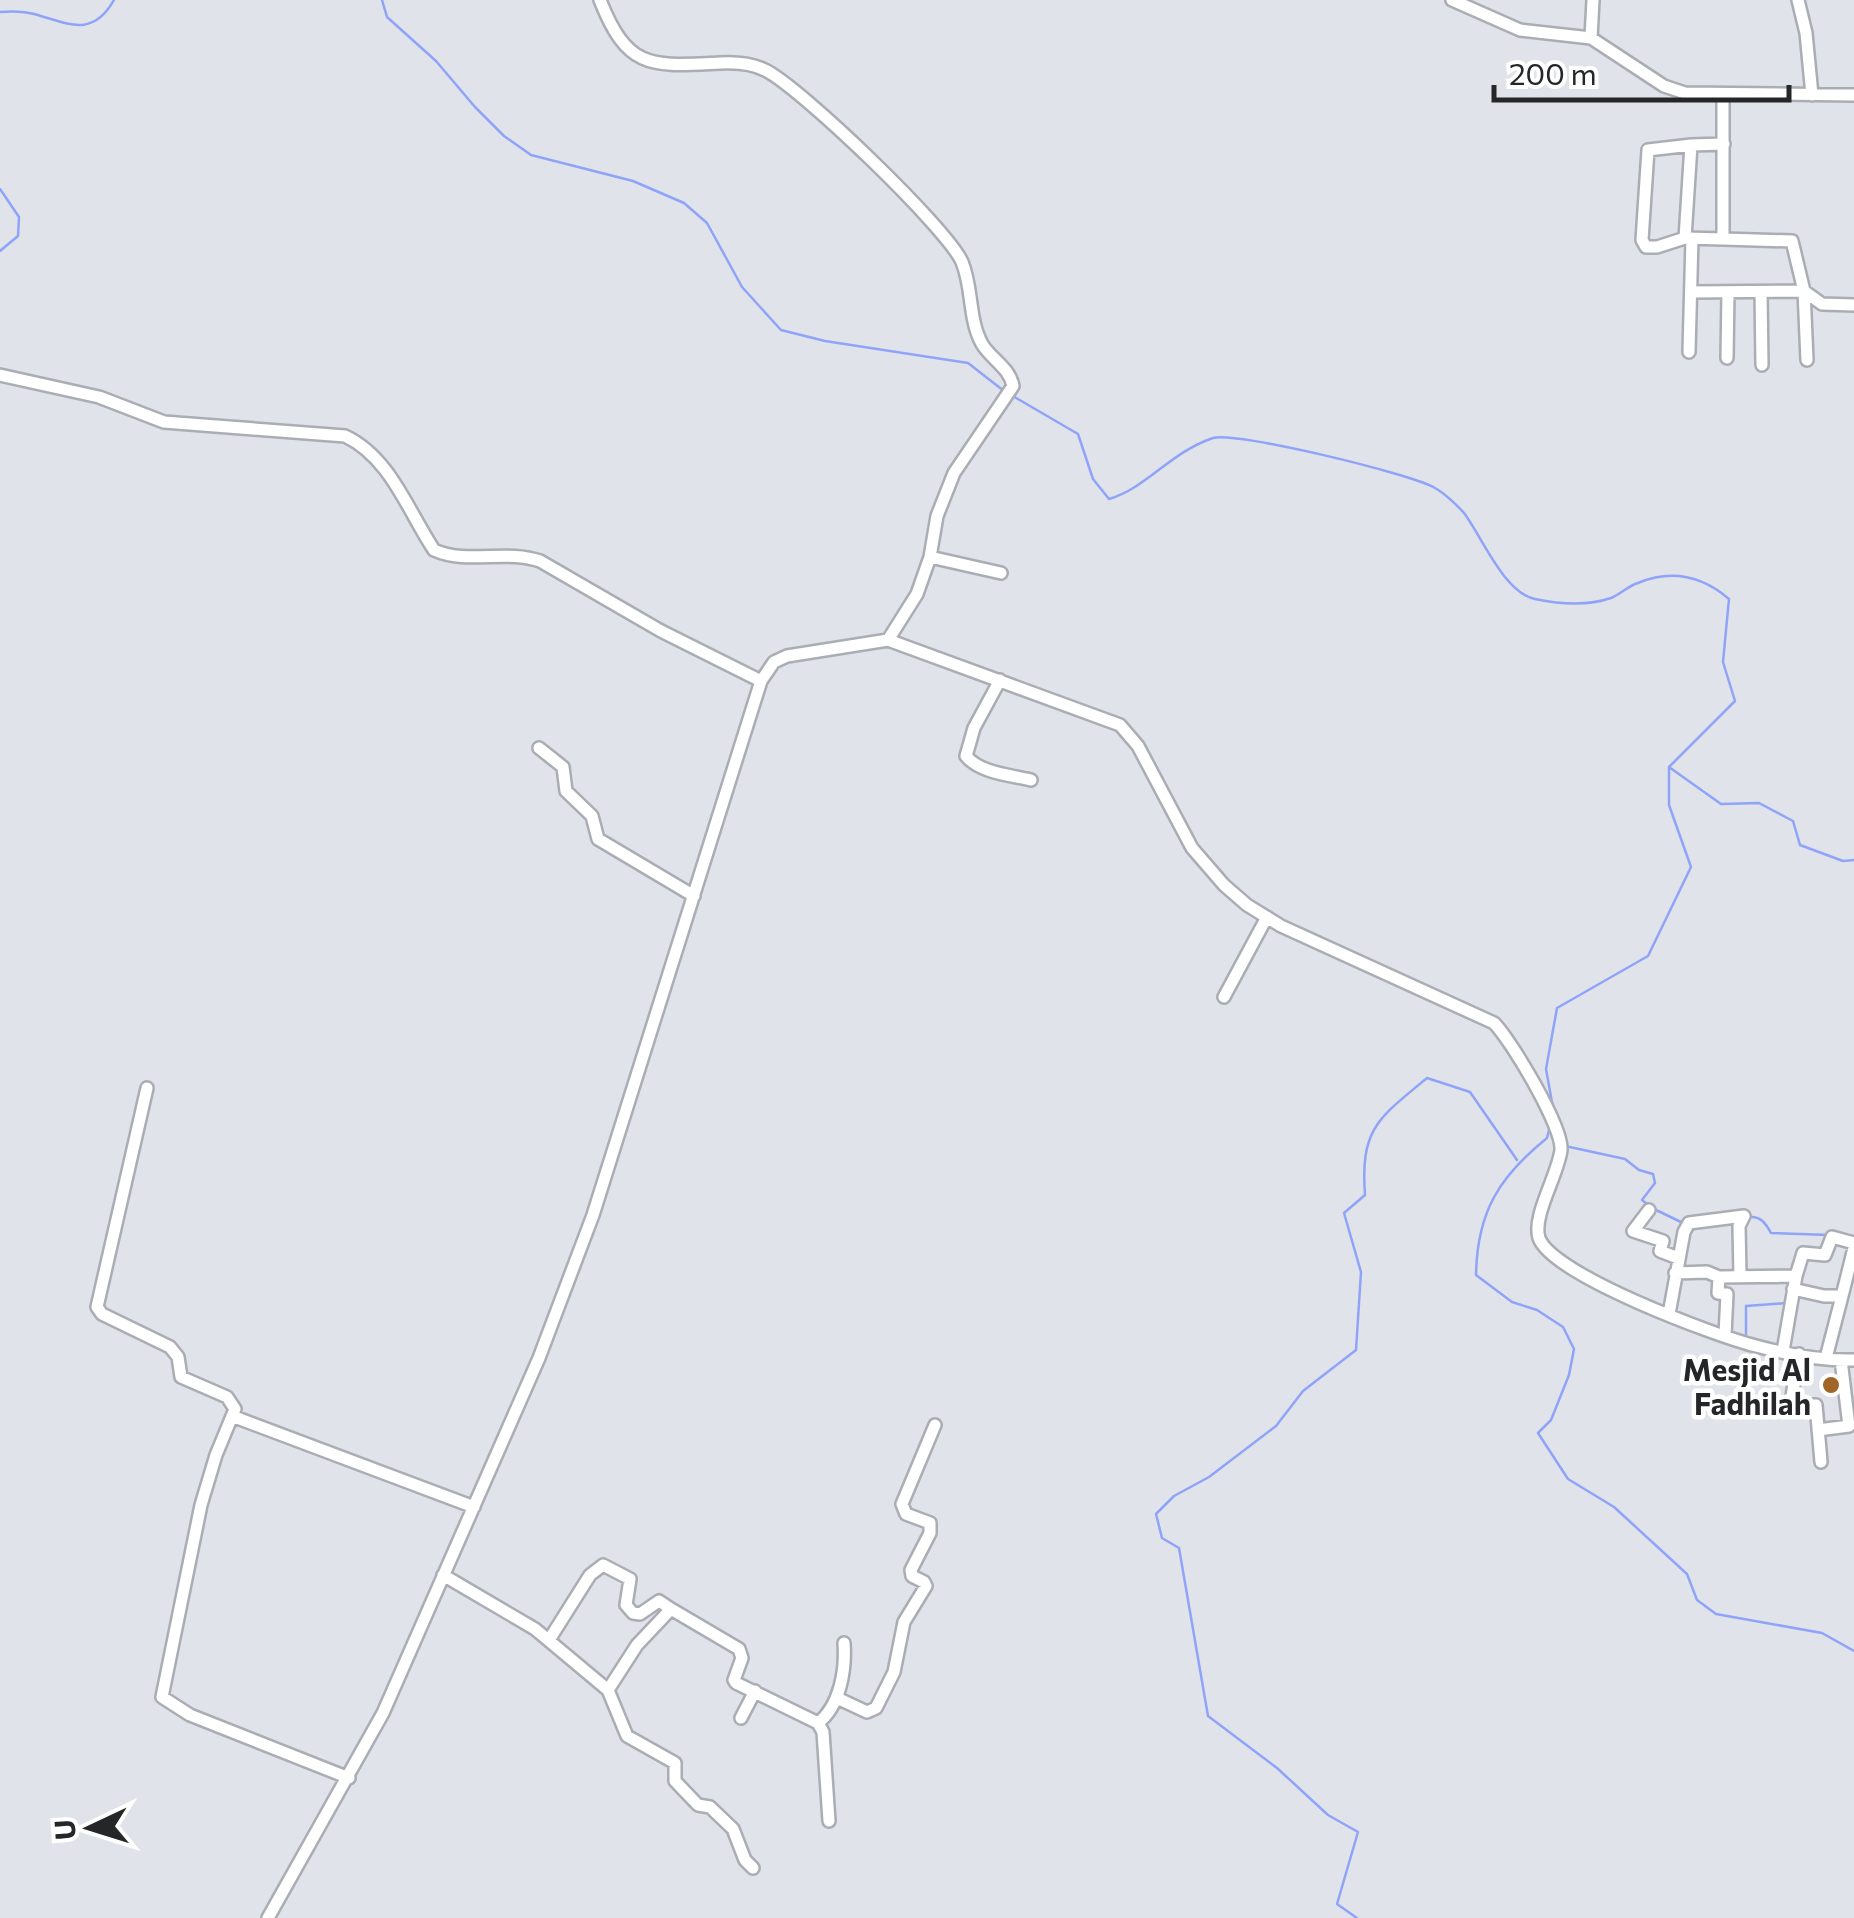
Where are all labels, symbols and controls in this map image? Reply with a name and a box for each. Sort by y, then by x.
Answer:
scale bar [1494,40,1789,102]
text: 200 m [1509,54,1597,91]
place label: Mesjid Al Fadhilah [1683,1350,1811,1421]
marker: Mesjid Al Fadhilah [1820,1374,1842,1396]
north arrow [40,1778,140,1878]
text: U [46,1818,82,1841]

